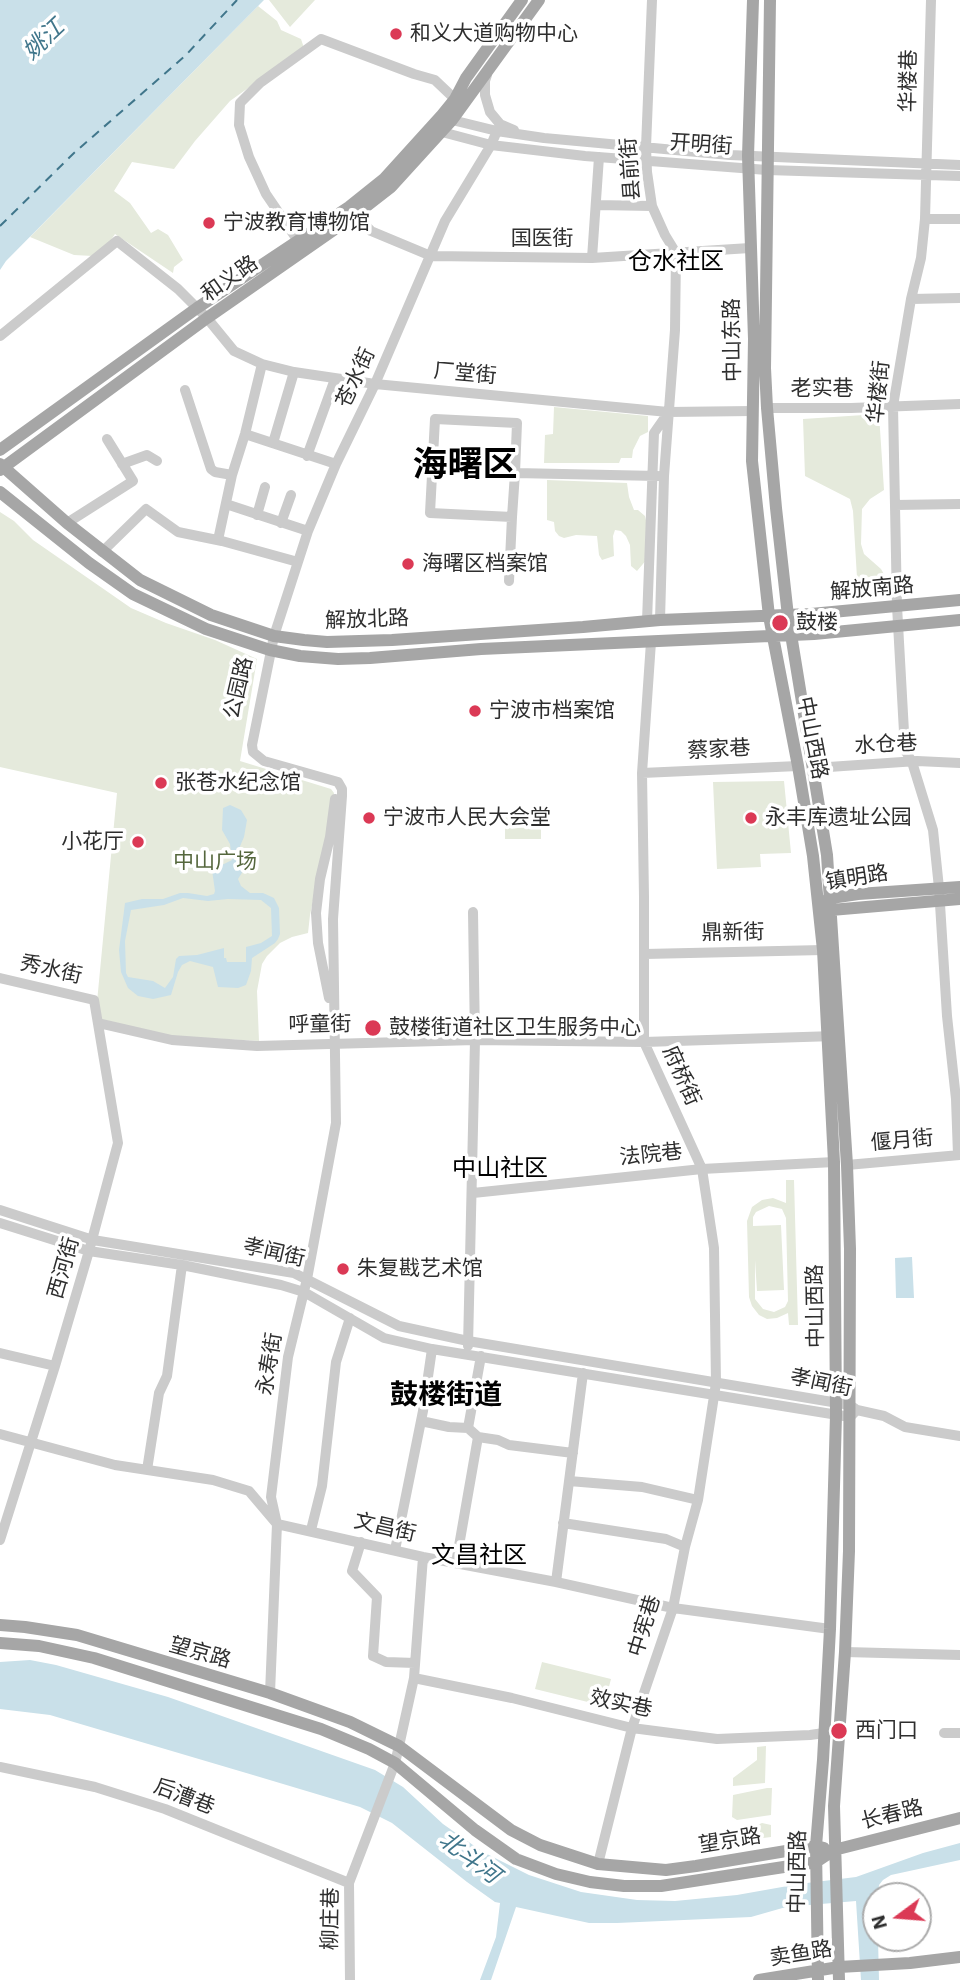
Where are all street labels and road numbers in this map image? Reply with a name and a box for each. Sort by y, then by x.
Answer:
street label: 华楼巷 [896,49,922,113]
street label: 开明街 [669,130,733,160]
street label: 县前街 [616,137,646,201]
street label: 国医街 [511,226,573,252]
street label: 和义路 [197,251,263,307]
street label: 中山东路 [720,298,746,382]
street label: 苍水街 [331,344,381,412]
street label: 厂堂街 [433,359,497,389]
street label: 华楼街 [863,359,895,425]
street label: 老实巷 [791,376,853,402]
street label: 解放南路 [829,573,915,605]
street label: 解放北路 [325,606,409,634]
street label: 公园路 [220,654,258,722]
street label: 中山西路 [792,694,832,782]
street label: 水仓巷 [854,731,918,759]
street label: 蔡家巷 [687,736,751,764]
street label: 镇明路 [824,861,890,895]
street label: 鼎新街 [701,920,765,946]
street label: 秀水街 [17,951,85,989]
street label: 呼童街 [288,1012,352,1038]
street label: 府桥街 [657,1042,705,1110]
street label: 偃月街 [870,1126,934,1156]
street label: 法院巷 [618,1139,684,1171]
street label: 西河街 [43,1234,85,1302]
street label: 孝闻街 [240,1234,308,1272]
street label: 中山西路 [803,1264,829,1348]
street label: 永寿街 [253,1331,287,1397]
street label: 孝闻街 [788,1364,854,1402]
street label: 文昌街 [351,1509,419,1547]
street label: 中宪巷 [624,1592,666,1660]
street label: 望京路 [166,1632,234,1674]
street label: 效实巷 [588,1685,654,1723]
street label: 后漕巷 [150,1774,218,1820]
street label: 长春路 [858,1795,926,1835]
street label: 望京路 [697,1824,763,1858]
street label: 中山西路 [785,1830,811,1914]
street label: 柳庄巷 [318,1887,344,1951]
street label: 卖鱼路 [768,1937,834,1971]

